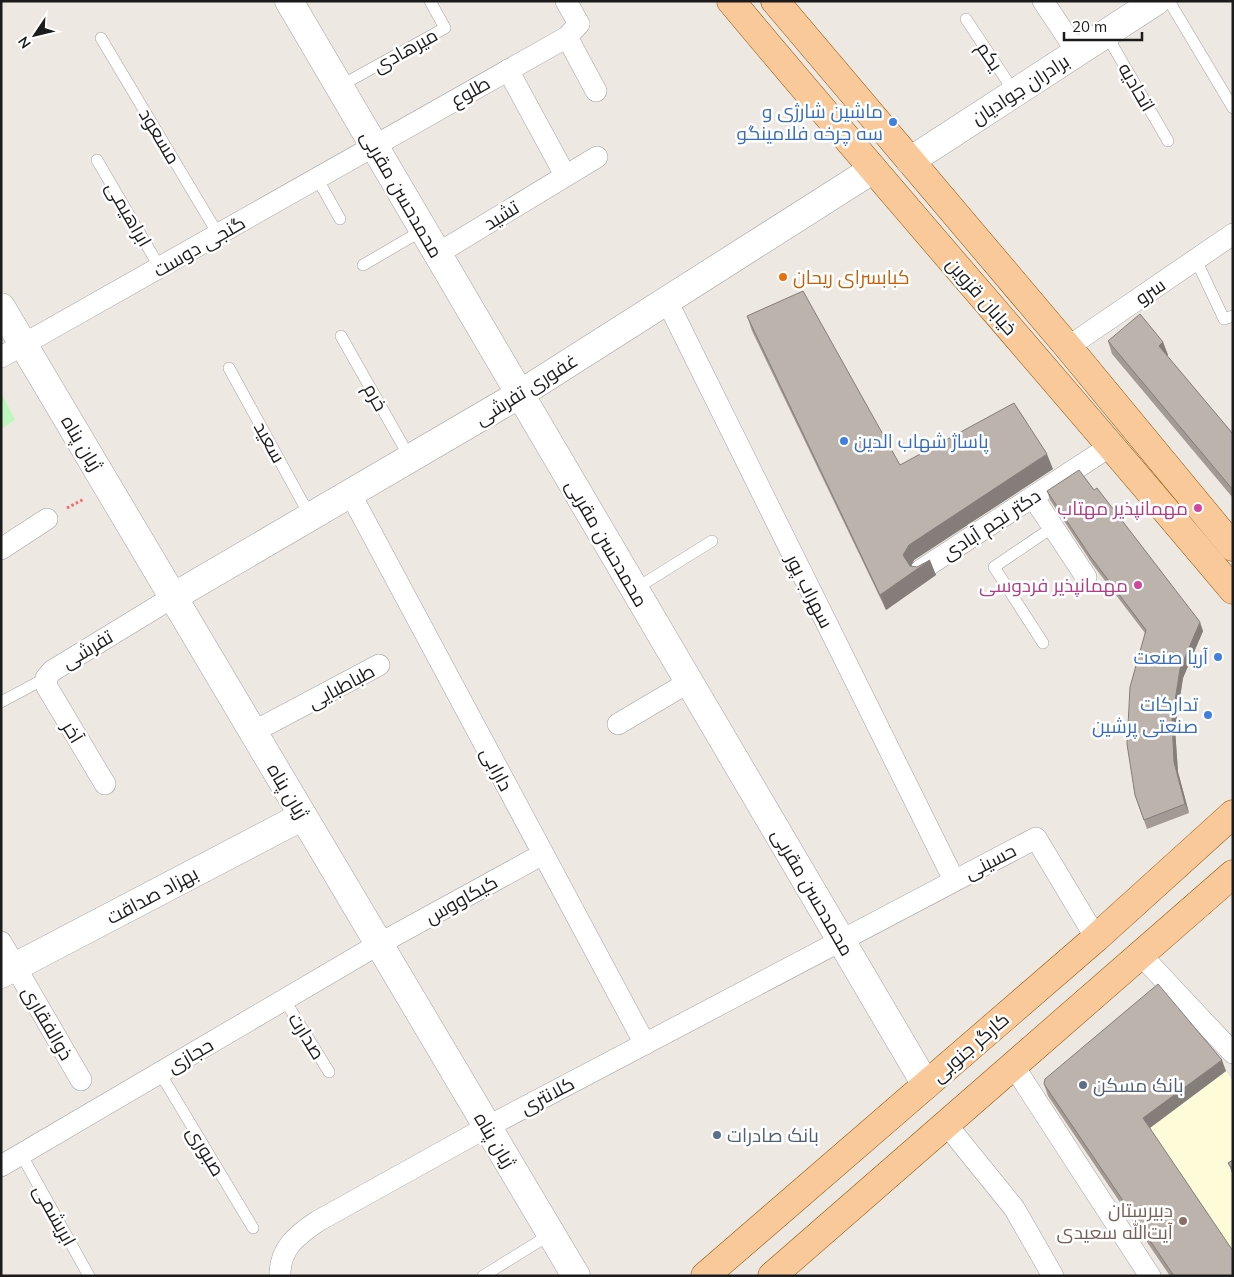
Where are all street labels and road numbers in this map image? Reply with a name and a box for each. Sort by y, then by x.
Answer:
street label: میرهادی [368,22,442,78]
street label: یکم [970,37,1008,76]
street label: برادران جوادیان [967,48,1073,130]
street label: اتحادیه [1113,58,1161,116]
street label: طلوع [446,70,495,113]
street label: مسعود [134,104,186,168]
street label: محمدحسن مقربی [356,126,448,262]
street label: ابراهیمی [101,177,157,251]
street label: تشید [479,195,523,235]
street label: گنجی دوست [149,210,249,282]
street label: خیابان قزوین [941,252,1023,340]
street label: سرو [1130,272,1170,310]
street label: غفوری تفرشی [470,348,582,430]
street label: خرم [357,379,393,416]
street label: ژیان پناه [55,411,108,476]
street label: سعید [249,417,291,467]
street label: محمدحسن مقربی [561,475,653,611]
street label: دکتر نجم آبادی [937,483,1046,567]
street label: سهراب پور [780,549,839,633]
street label: تفرشی [57,624,117,674]
street label: طباطبایی [303,658,379,714]
street label: آخر [57,716,89,747]
street label: دارابی [476,743,518,795]
street label: ژیان پناه [261,759,314,824]
street label: محمدحسن مقربی [767,824,859,960]
street label: حسینی [960,838,1020,884]
street label: بهزاد صداقت [102,861,202,929]
street label: کیکاووس [421,869,501,929]
street label: ذوالفقاری [17,982,79,1064]
street label: کارگر جنوبی [926,1007,1014,1087]
street label: صدارت [283,1008,331,1064]
street label: حجازی [163,1032,217,1078]
street label: کلانتری [516,1071,578,1119]
street label: ژیان پناه [468,1108,521,1173]
street label: صبوری [182,1122,230,1180]
street label: ابریشمی [28,1180,82,1250]

